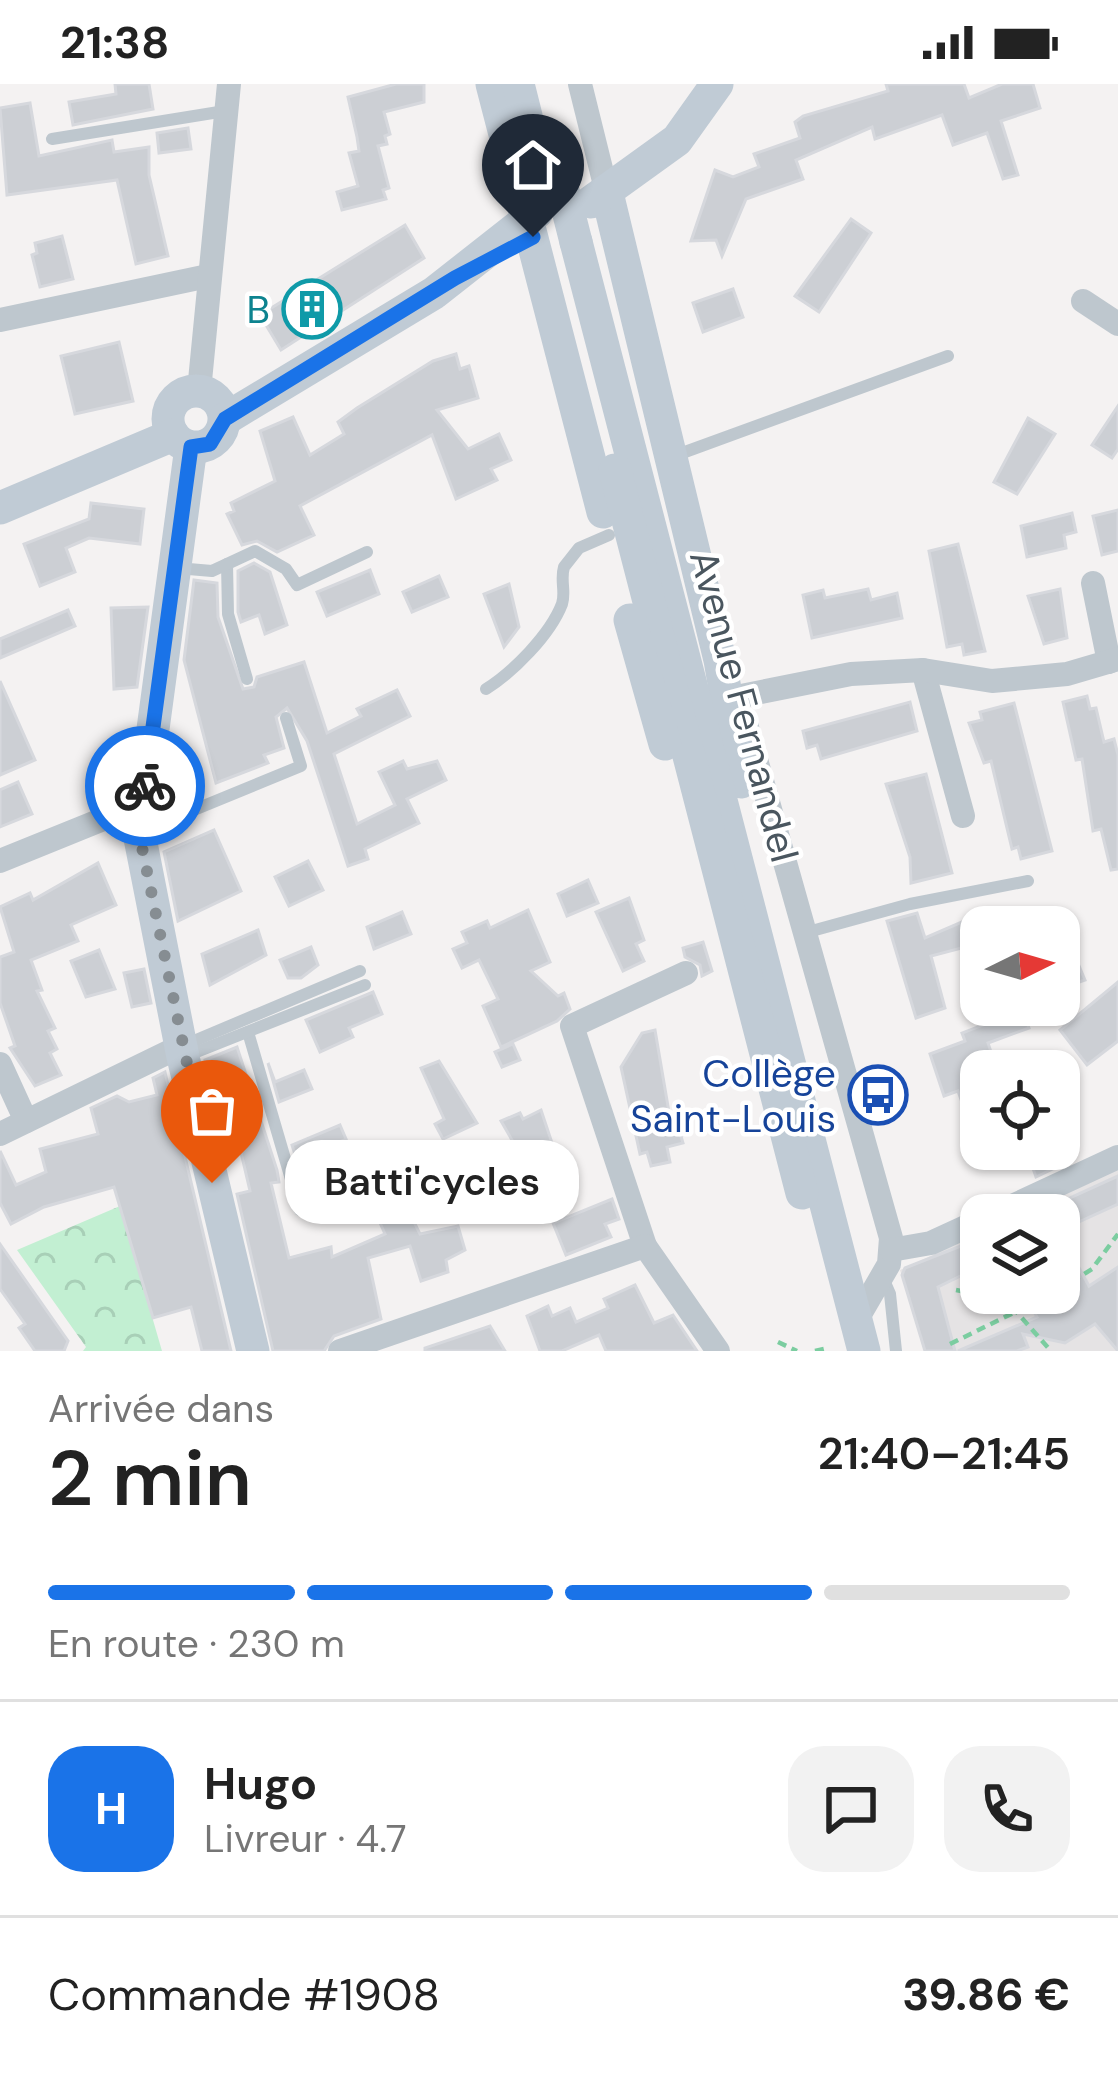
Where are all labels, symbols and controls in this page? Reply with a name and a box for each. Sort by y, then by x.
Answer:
text: 21:38 [60,13,169,72]
pin [482,114,584,237]
icon: home [500,132,566,198]
building icon: B [281,278,343,340]
place label: B [246,284,270,335]
street label: Avenue Fernandel [678,544,810,868]
courier [85,726,205,846]
icon: bike [112,753,178,819]
north arrow [960,906,1080,1026]
map controls [960,906,1080,1314]
place label: Collège Saint-Louis [630,1048,836,1144]
button: locate [960,1050,1080,1170]
pin [161,1060,263,1183]
bus stop icon: Collège Saint-Louis [847,1064,909,1126]
icon: bag [179,1078,245,1144]
callout: Batti'cycles [284,1141,578,1225]
text: Batti'cycles [324,1156,540,1207]
button: layers [960,1194,1080,1314]
text: Arrivée dans [48,1383,274,1434]
text: 21:40–21:45 [818,1424,1070,1483]
text: 2 min [48,1428,252,1529]
text: En route · 230 m [48,1618,345,1669]
button: chat [788,1746,914,1872]
button: phone [944,1746,1070,1872]
text: Hugo [204,1754,317,1813]
text: H [95,1779,127,1838]
text: Livreur · 4.7 [204,1813,407,1864]
text: Commande #1908 [48,1965,440,2024]
text: 39.86 € [902,1965,1070,2024]

